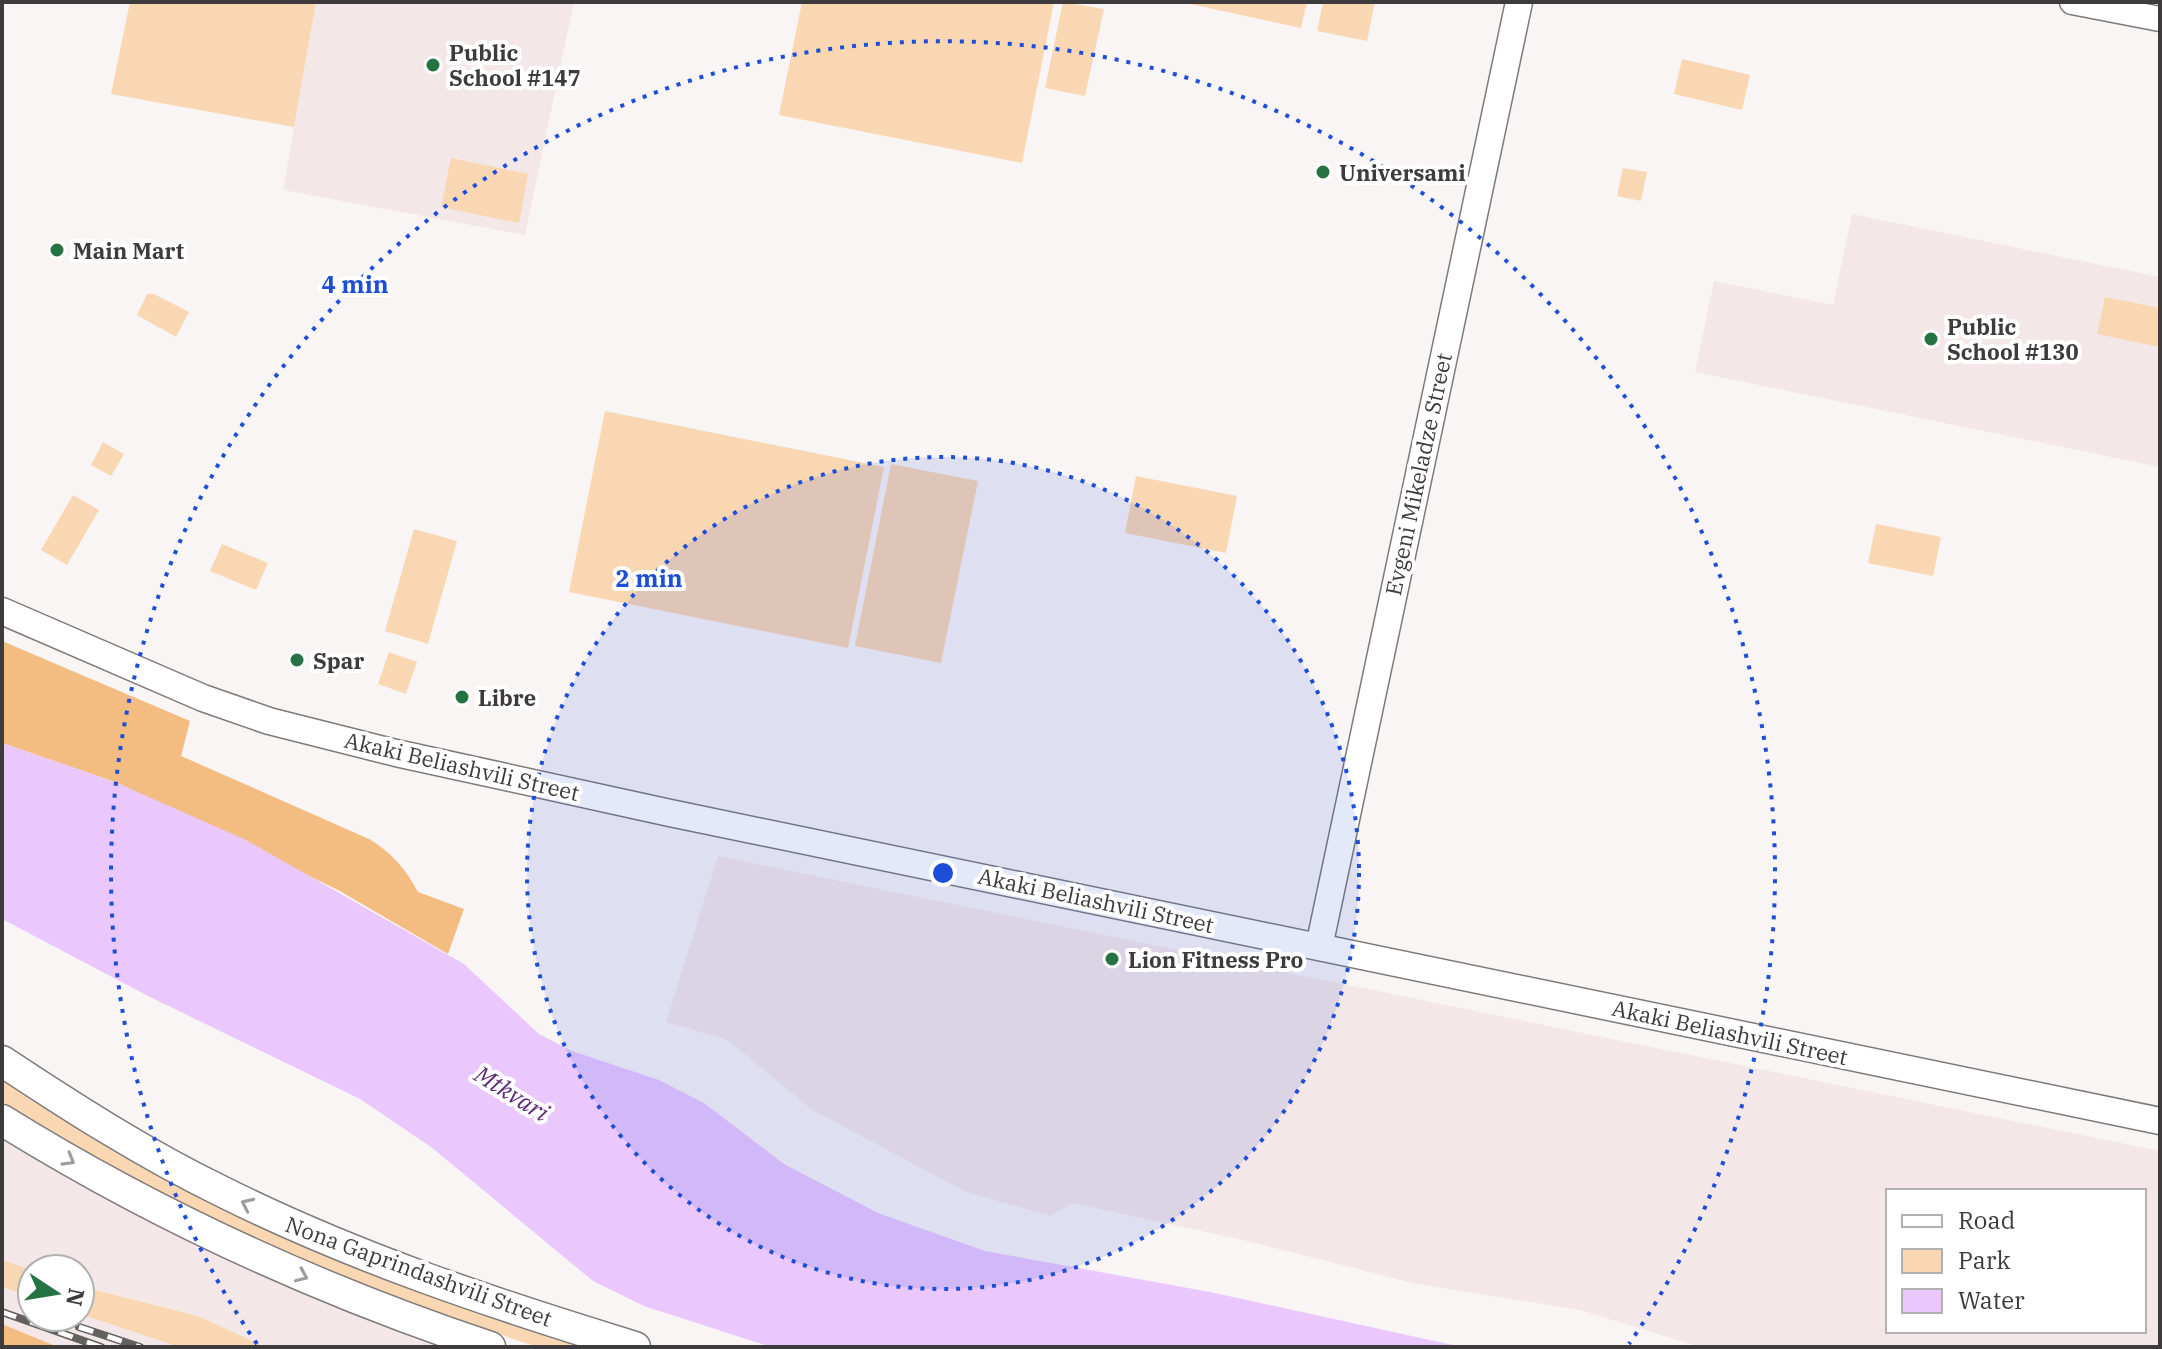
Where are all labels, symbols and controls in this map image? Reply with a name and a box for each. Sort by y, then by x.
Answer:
place label: Public School #147 [449,38,581,92]
marker: Public School #147 [424,56,442,74]
place label: Universami [1339,158,1466,187]
marker: Universami [1314,163,1332,181]
place label: Main Mart [73,236,184,265]
marker: Main Mart [48,241,66,259]
text: 4 min [321,268,389,300]
place label: Public School #130 [1947,312,2079,366]
marker: Public School #130 [1922,330,1940,348]
street label: Evgeni Mikeladze Street [1378,350,1458,598]
text: 2 min [615,562,683,594]
place label: Spar [313,646,364,675]
marker: Spar [288,651,306,669]
place label: Libre [478,683,536,712]
marker: Libre [453,688,471,706]
street label: Akaki Beliashvili Street [342,725,582,807]
centre of rings [929,859,957,887]
street label: Akaki Beliashvili Street [976,861,1217,939]
place label: Lion Fitness Pro [1128,945,1303,974]
marker: Lion Fitness Pro [1103,950,1121,968]
street label: Akaki Beliashvili Street [1610,993,1851,1071]
water label: Mtkvari [468,1057,556,1129]
one-way arrow [60,1150,75,1166]
legend [1886,1189,2146,1333]
one-way arrow [240,1198,255,1214]
text: Road [1958,1204,2015,1236]
street label: Nona Gaprindashvili Street [282,1209,556,1333]
text: Park [1958,1244,2010,1276]
north arrow [16,1253,96,1333]
one-way arrow [293,1266,308,1282]
text: Water [1958,1284,2025,1316]
text: N [60,1286,92,1309]

